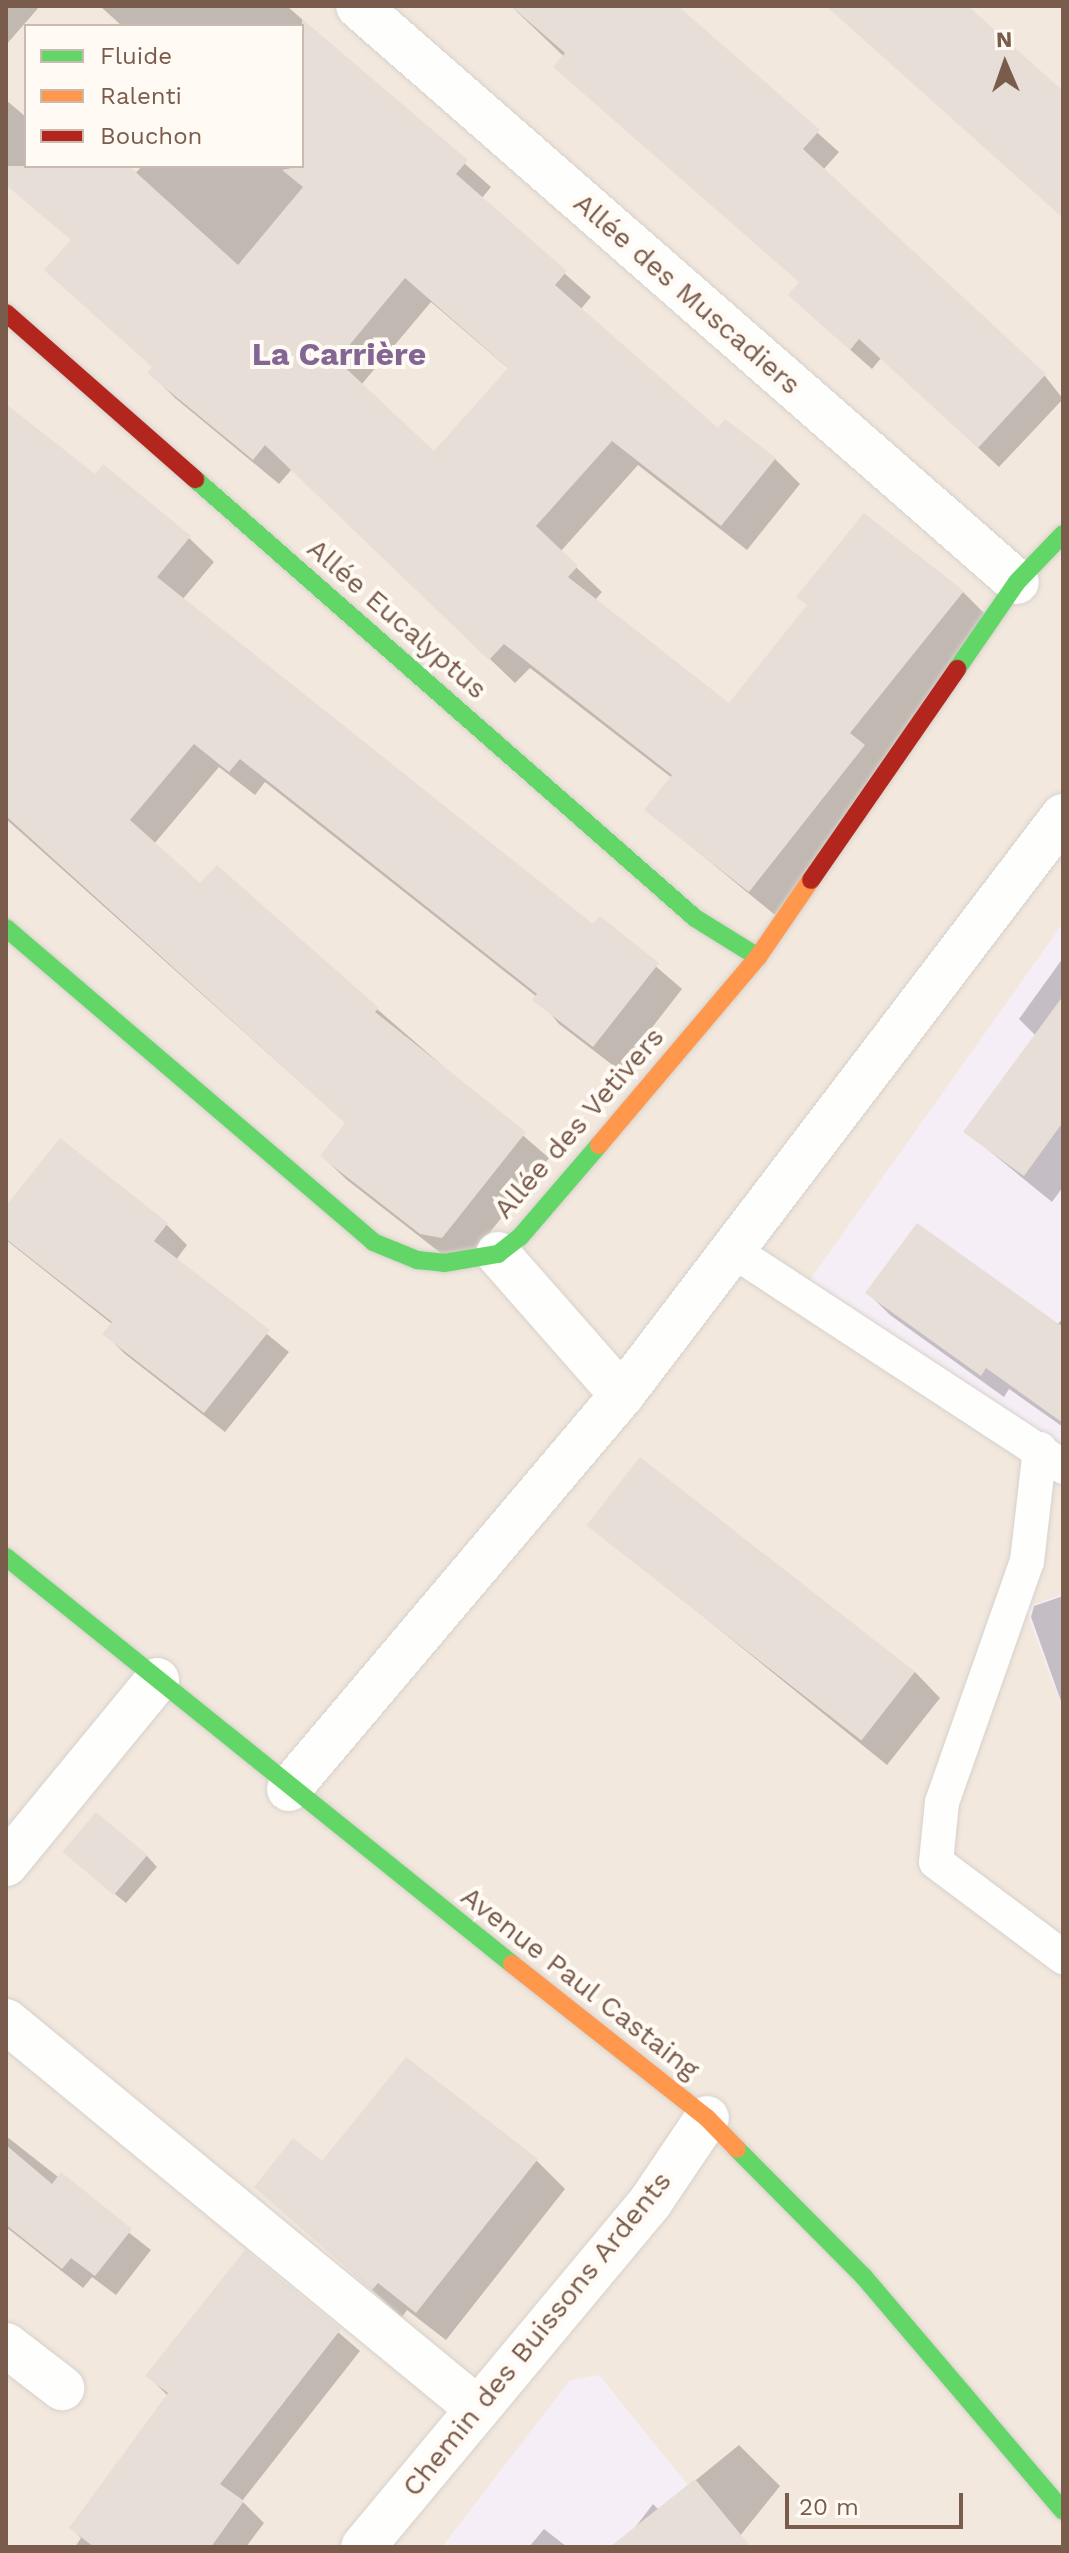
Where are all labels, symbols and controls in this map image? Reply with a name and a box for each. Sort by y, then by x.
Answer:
legend [24,24,304,168]
north arrow [965,24,1045,104]
text: N [996,27,1013,52]
text: Fluide [100,42,172,70]
text: Ralenti [100,82,182,110]
text: Bouchon [100,122,202,150]
street label: Allée des Muscadiers [567,186,807,402]
district label: La Carrière [252,335,426,373]
street label: Allée Eucalyptus [300,532,494,706]
street label: Allée des Vetivers [486,1020,672,1226]
street label: Avenue Paul Castaing [454,1879,706,2087]
street label: Chemin des Buissons Ardents [395,2164,679,2504]
scale bar [789,2477,967,2527]
text: 20 m [799,2493,859,2521]

